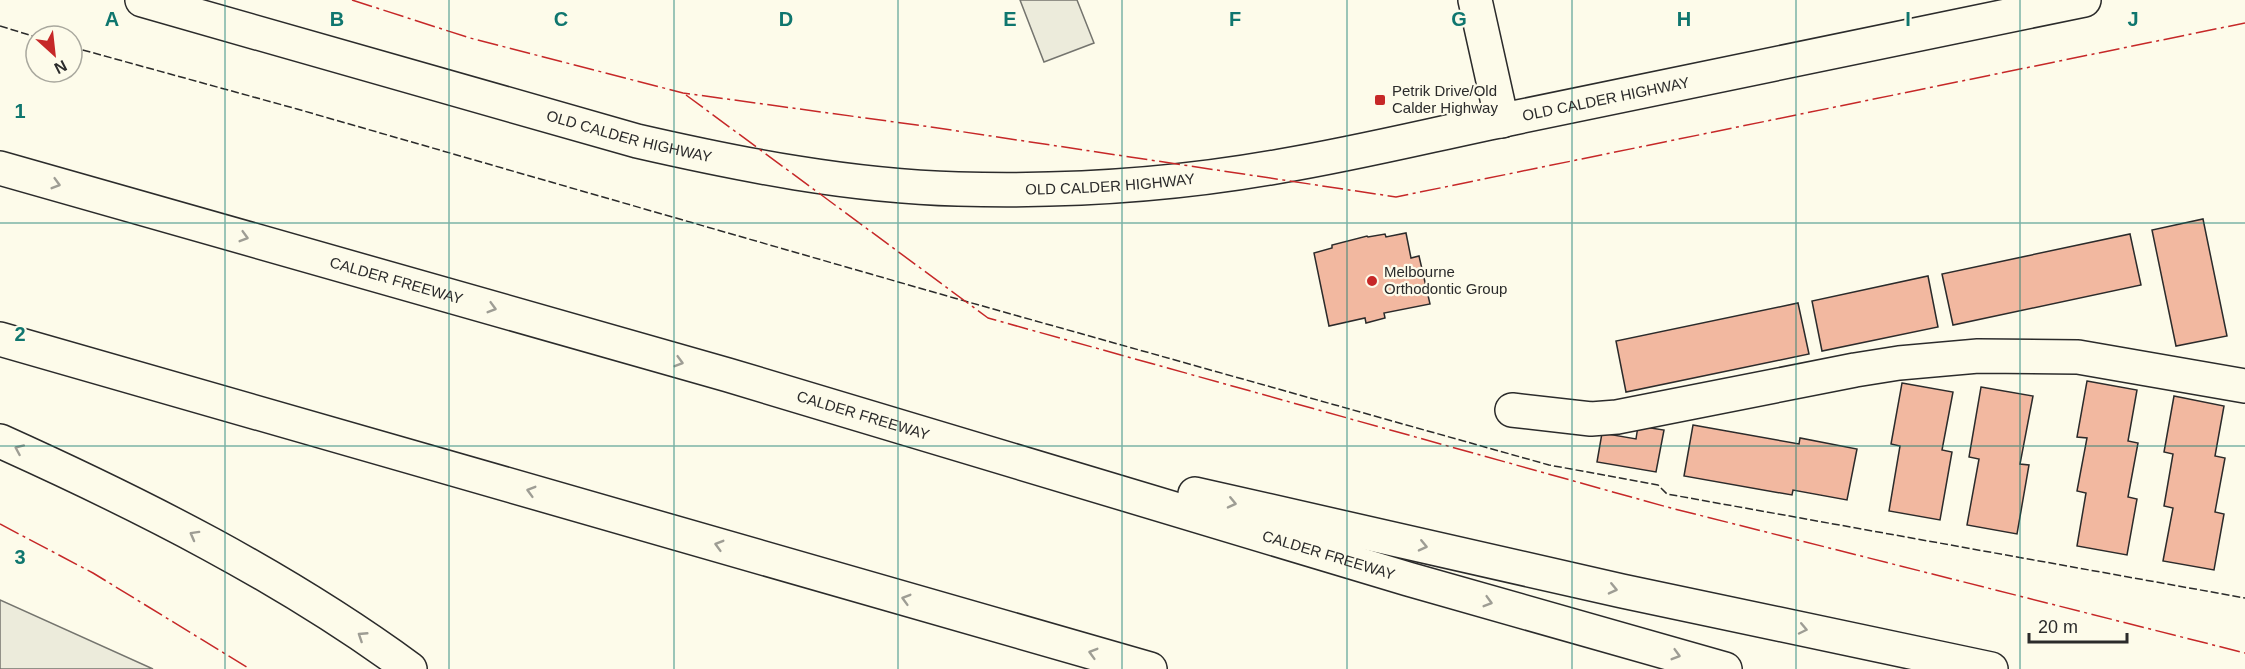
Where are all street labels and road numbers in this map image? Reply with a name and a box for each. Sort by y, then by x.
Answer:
street label: OLD CALDER HIGHWAY [1521,73,1691,124]
street label: OLD CALDER HIGHWAY [545,107,713,165]
street label: OLD CALDER HIGHWAY [1025,170,1196,198]
street label: CALDER FREEWAY [328,253,465,307]
street label: CALDER FREEWAY [795,387,932,443]
street label: CALDER FREEWAY [1260,527,1397,583]

